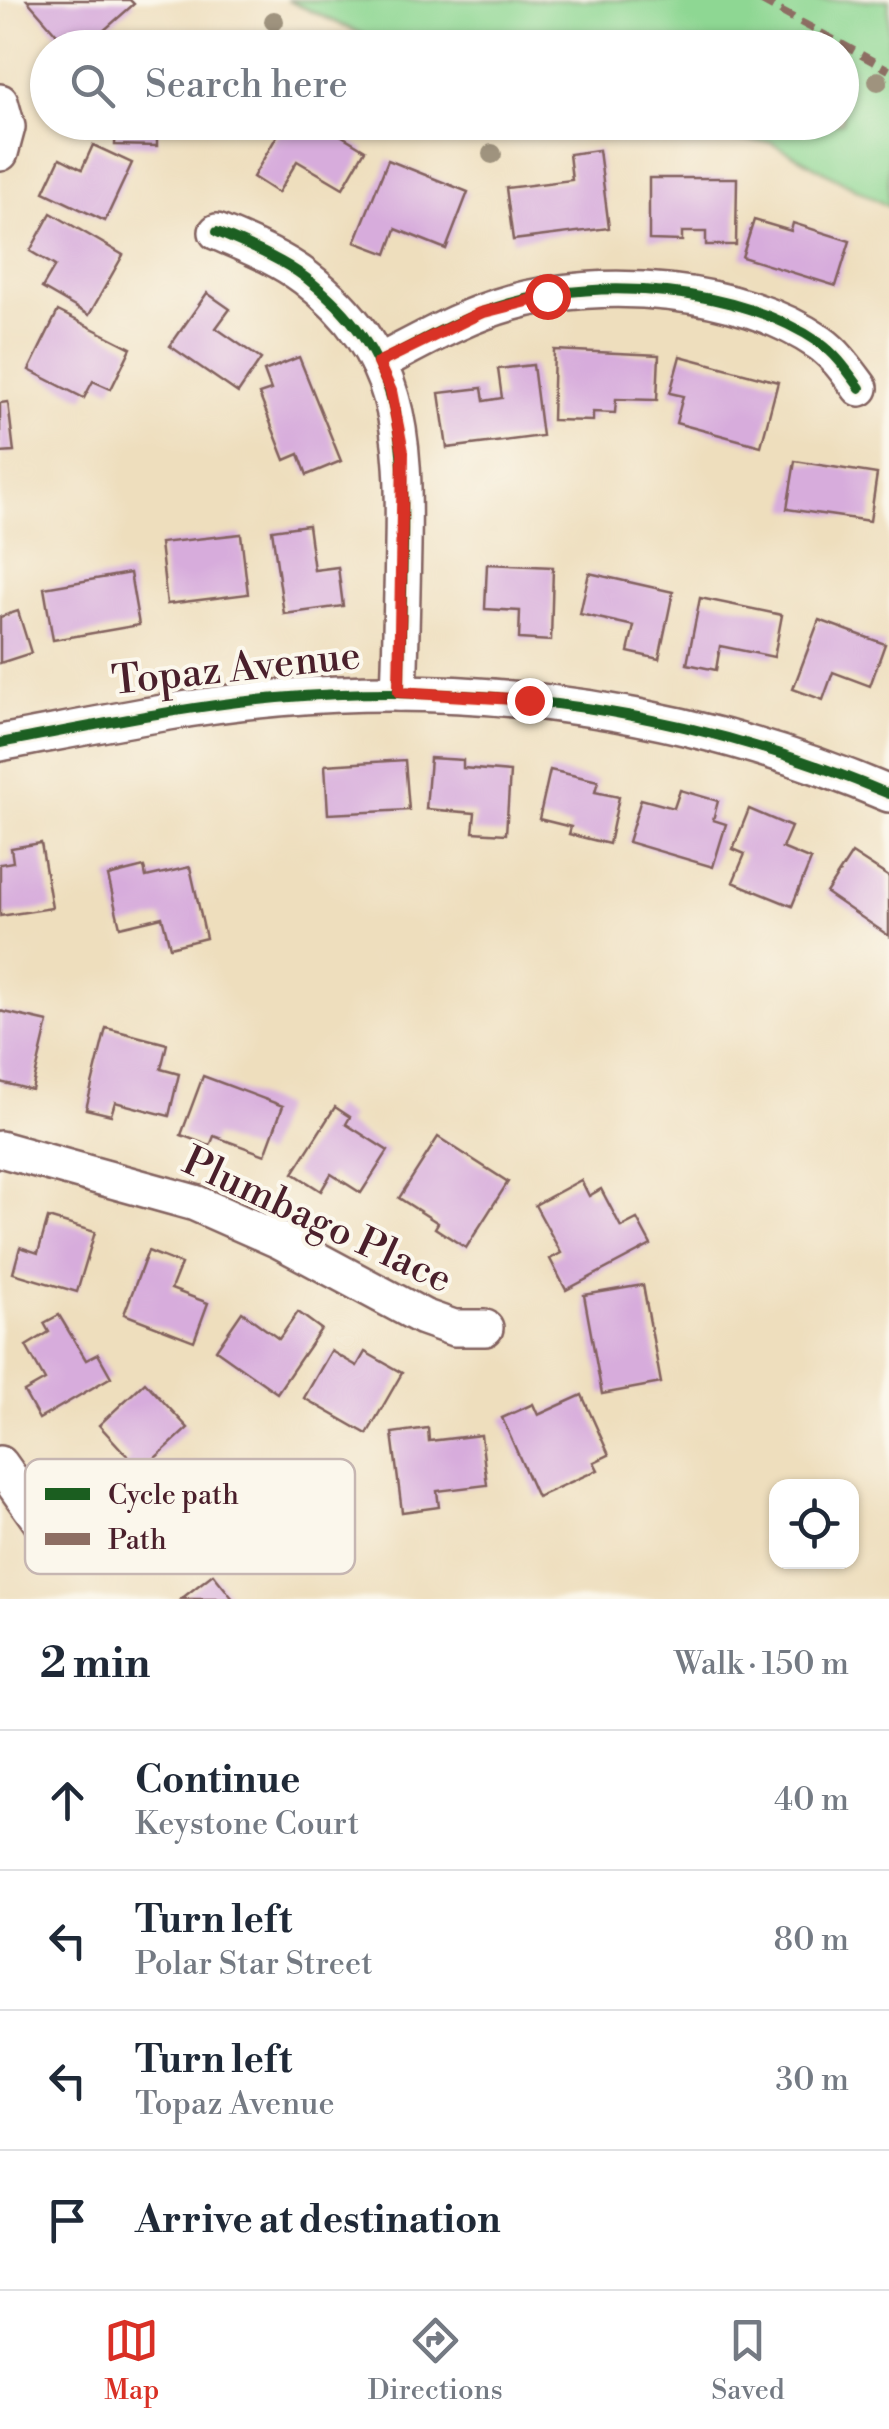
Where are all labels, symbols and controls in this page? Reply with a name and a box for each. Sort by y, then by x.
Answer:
search box [30,30,859,140]
icon: search [65,58,120,113]
text: Search here [145,62,348,109]
route start [525,274,571,320]
street label: Topaz Avenue [109,631,363,707]
route end [507,678,553,724]
street label: Plumbago Place [174,1137,460,1306]
legend [25,1459,355,1574]
text: Cycle path [108,1478,239,1513]
map controls [769,1479,859,1569]
button: locate [769,1479,859,1569]
text: Path [108,1523,167,1558]
text: 2 min [40,1638,150,1691]
text: Walk · 150 m [674,1644,849,1684]
text: Continue [135,1757,300,1804]
icon: ahead [40,1773,95,1828]
text: 40 m [774,1780,849,1820]
text: Keystone Court [135,1804,359,1844]
text: Turn left [135,1897,292,1944]
icon: left [40,1913,95,1968]
text: 80 m [774,1920,849,1960]
text: Polar Star Street [135,1944,373,1984]
text: Turn left [135,2037,292,2084]
icon: left [40,2053,95,2108]
text: 30 m [775,2060,849,2100]
text: Topaz Avenue [135,2084,335,2124]
icon: arrive [40,2193,95,2248]
text: Arrive at destination [135,2197,501,2244]
tab: Map [104,2313,159,2408]
tab: Directions [368,2313,503,2408]
tab: Saved [711,2313,785,2408]

